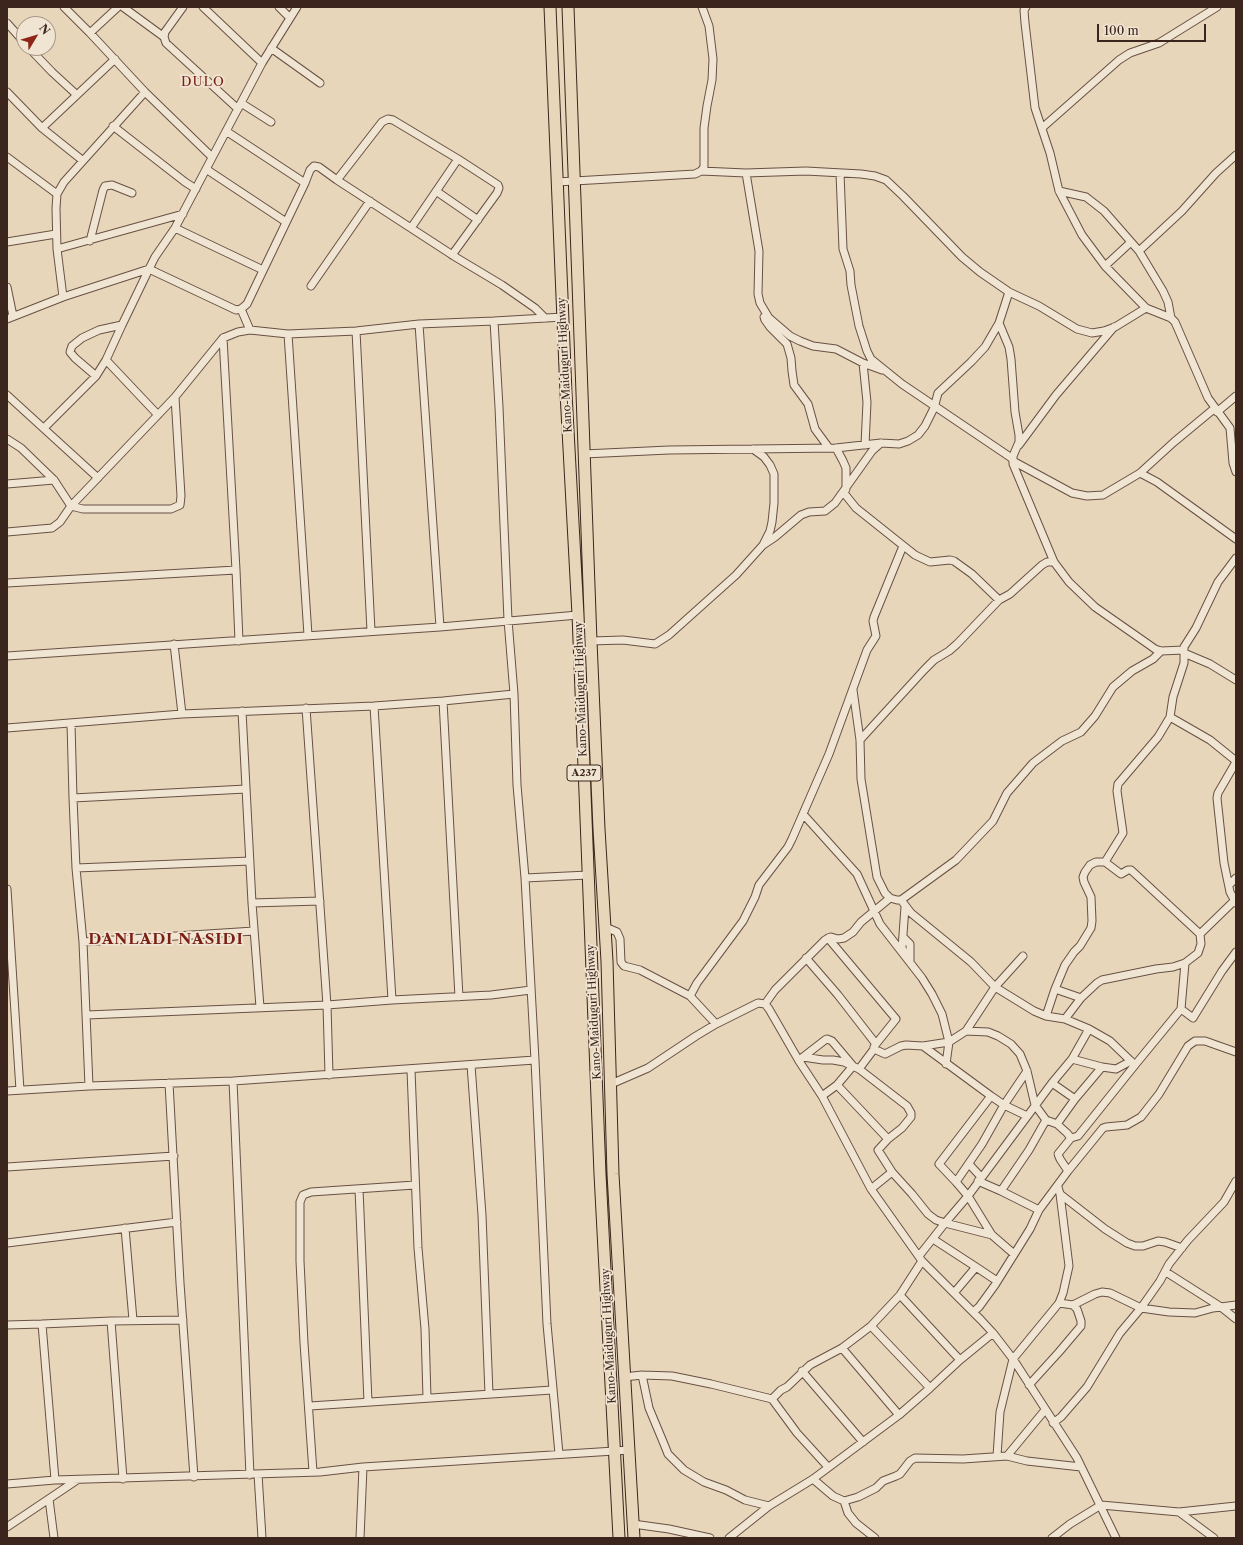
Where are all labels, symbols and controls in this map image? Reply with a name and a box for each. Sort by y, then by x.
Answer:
north arrow [16,16,56,56]
scale bar [1099,16,1208,42]
text: N [36,21,53,37]
text: 100 m [1104,23,1139,38]
district label: DULO [181,74,225,90]
street label: Kano-Maiduguri Highway [555,297,575,433]
street label: Kano-Maiduguri Highway [572,621,590,757]
road number: A237 [567,765,601,781]
district label: DANLADI NASIDI [88,931,244,949]
street label: Kano-Maiduguri Highway [584,944,604,1080]
street label: Kano-Maiduguri Highway [599,1268,619,1404]

